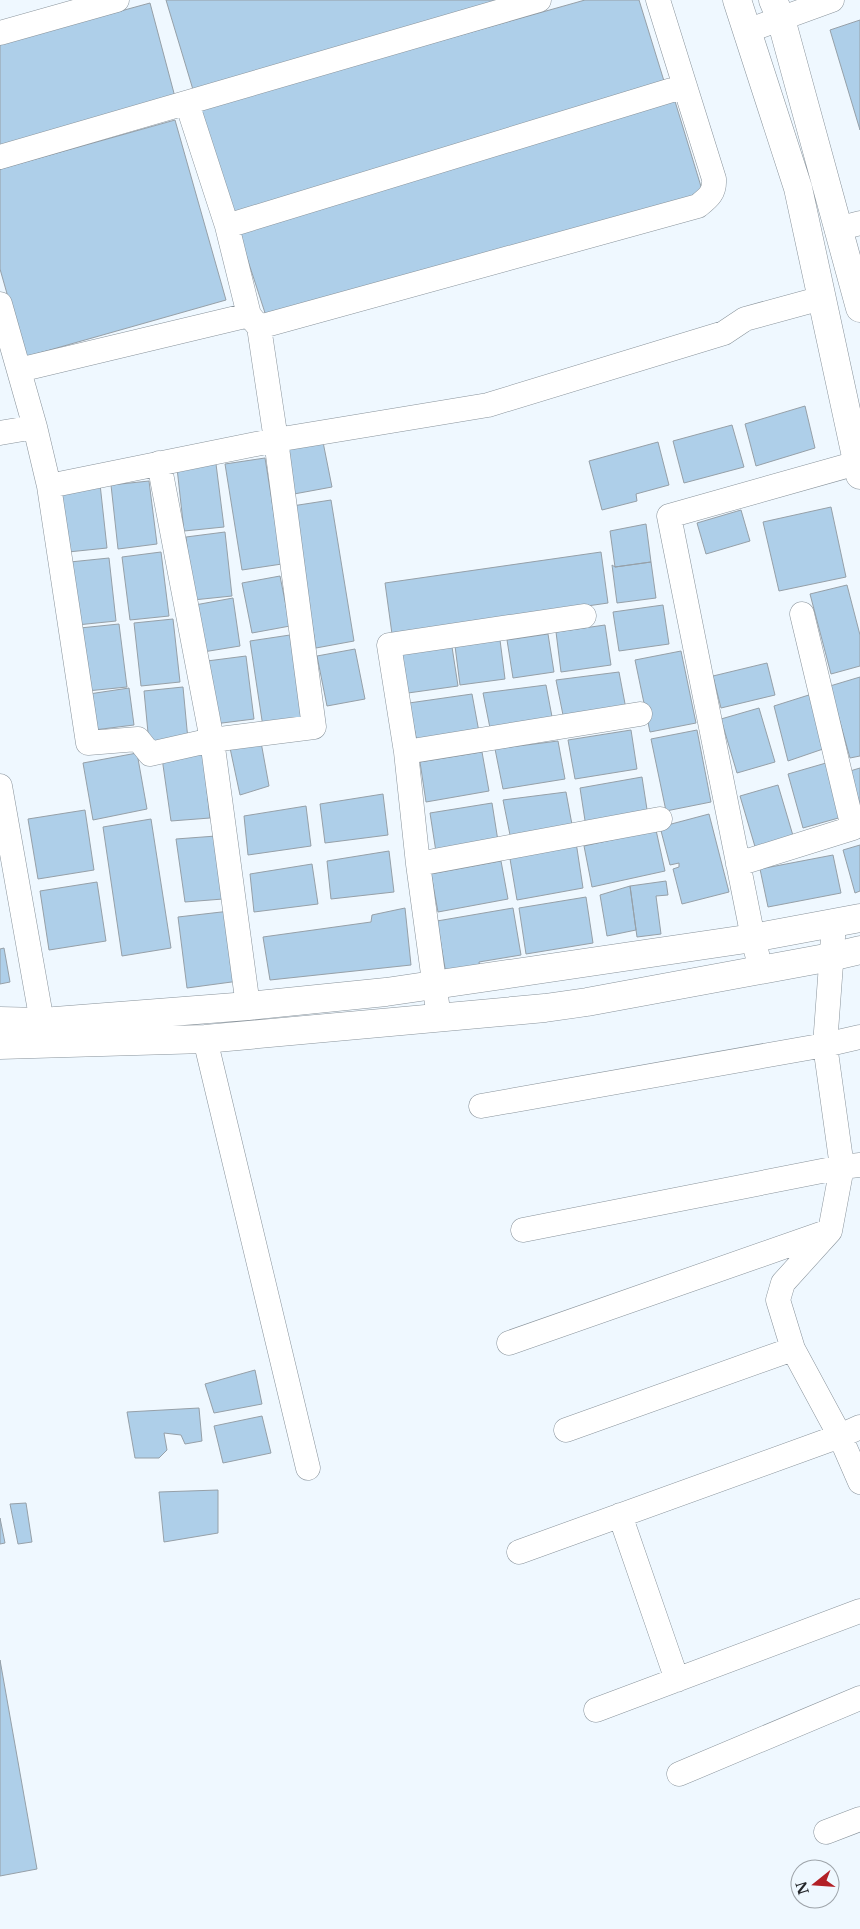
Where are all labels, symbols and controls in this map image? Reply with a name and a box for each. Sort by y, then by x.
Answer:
north arrow [790,1859,840,1909]
text: N [792,1879,813,1897]

